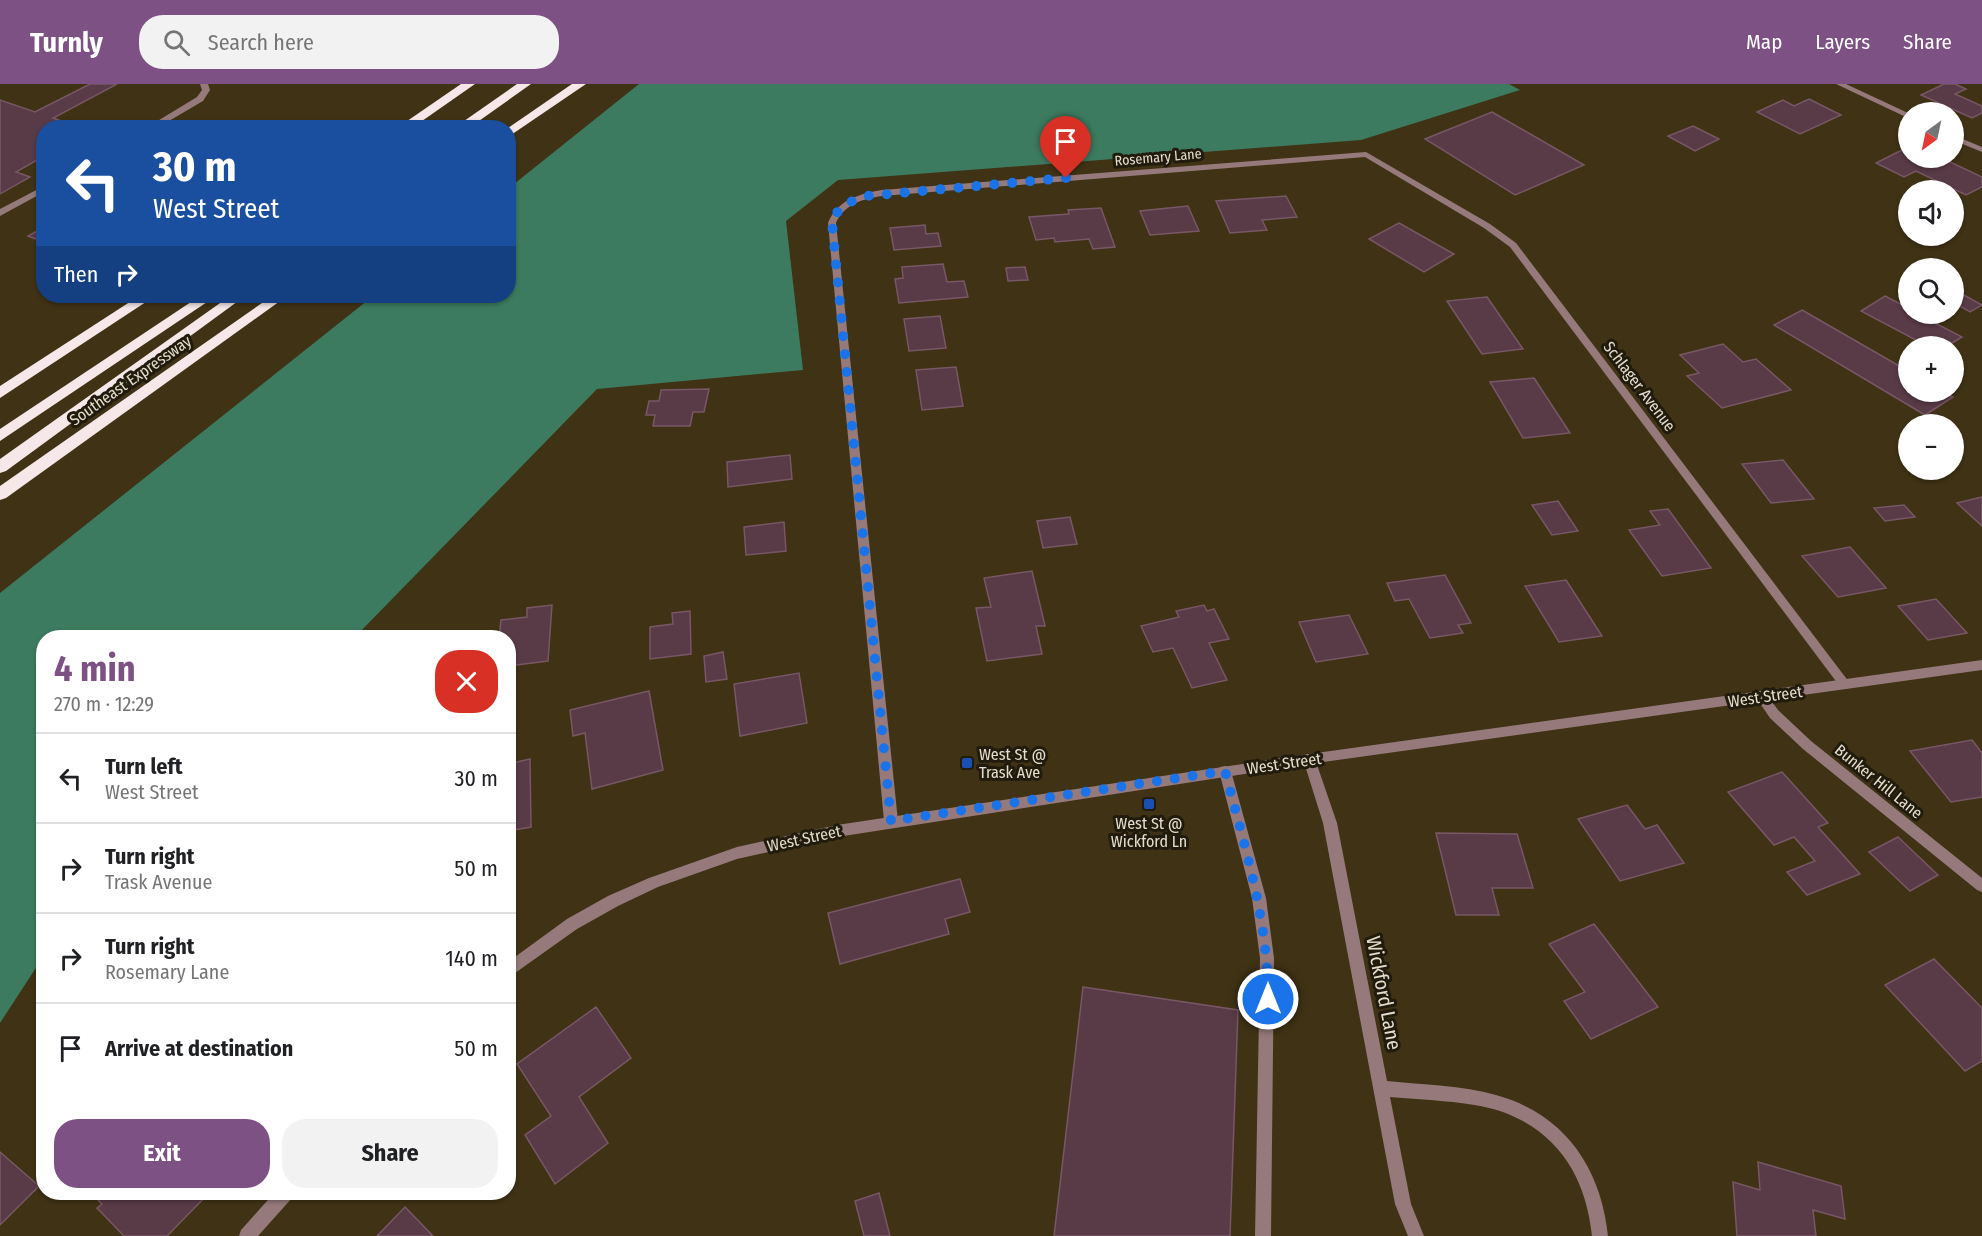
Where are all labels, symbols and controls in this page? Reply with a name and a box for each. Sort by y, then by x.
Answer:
search box [139,15,559,69]
text: Turnly [30,26,103,59]
icon: search [160,26,193,59]
text: Search here [208,29,314,56]
text: Map [1746,29,1782,55]
text: Layers [1815,29,1870,55]
text: Share [1903,29,1952,55]
north arrow [1898,102,1964,168]
map controls [1898,102,1964,480]
pin [1040,116,1091,178]
icon: arrive [1049,125,1082,158]
text: 30 m [153,142,237,192]
icon: left [54,144,132,222]
street label: Rosemary Lane [1114,145,1202,170]
button: sound [1898,180,1964,246]
text: West Street [153,193,279,225]
icon: right [110,258,143,291]
button: search [1898,258,1964,324]
text: Then [54,261,98,288]
street label: Southeast Expressway [66,331,195,430]
button: + [1898,336,1964,402]
street label: Schlager Avenue [1600,338,1680,435]
button: − [1898,414,1964,480]
text: 4 min [54,647,136,691]
button: close [435,650,498,713]
street label: West Street [1727,682,1804,711]
text: 270 m · 12:29 [54,692,154,716]
street label: Bunker Hill Lane [1831,740,1926,823]
place label: West St @ Trask Ave [979,745,1046,782]
street label: West Street [1246,749,1323,778]
text: Turn left [105,753,183,780]
marker: West St @ Trask Ave [960,756,974,770]
icon: left [54,762,87,795]
text: 30 m [455,765,498,792]
text: West Street [105,780,199,804]
marker: West St @ Wickford Ln [1142,797,1156,811]
place label: West St @ Wickford Ln [1111,814,1187,851]
street label: West Street [765,821,843,856]
text: Turn right [105,843,194,870]
icon: right [54,852,87,885]
text: 50 m [454,855,498,882]
text: Trask Avenue [105,870,212,894]
text: Turn right [105,933,194,960]
street label: Wickford Lane [1361,934,1407,1052]
icon: right [54,942,87,975]
text: 140 m [445,945,498,972]
text: Rosemary Lane [105,960,229,984]
position arrow [1236,967,1300,1031]
icon: arrive [54,1032,87,1065]
text: Arrive at destination [105,1035,293,1062]
text: 50 m [454,1035,498,1062]
button: Exit [54,1119,270,1188]
button: Share [282,1119,498,1188]

